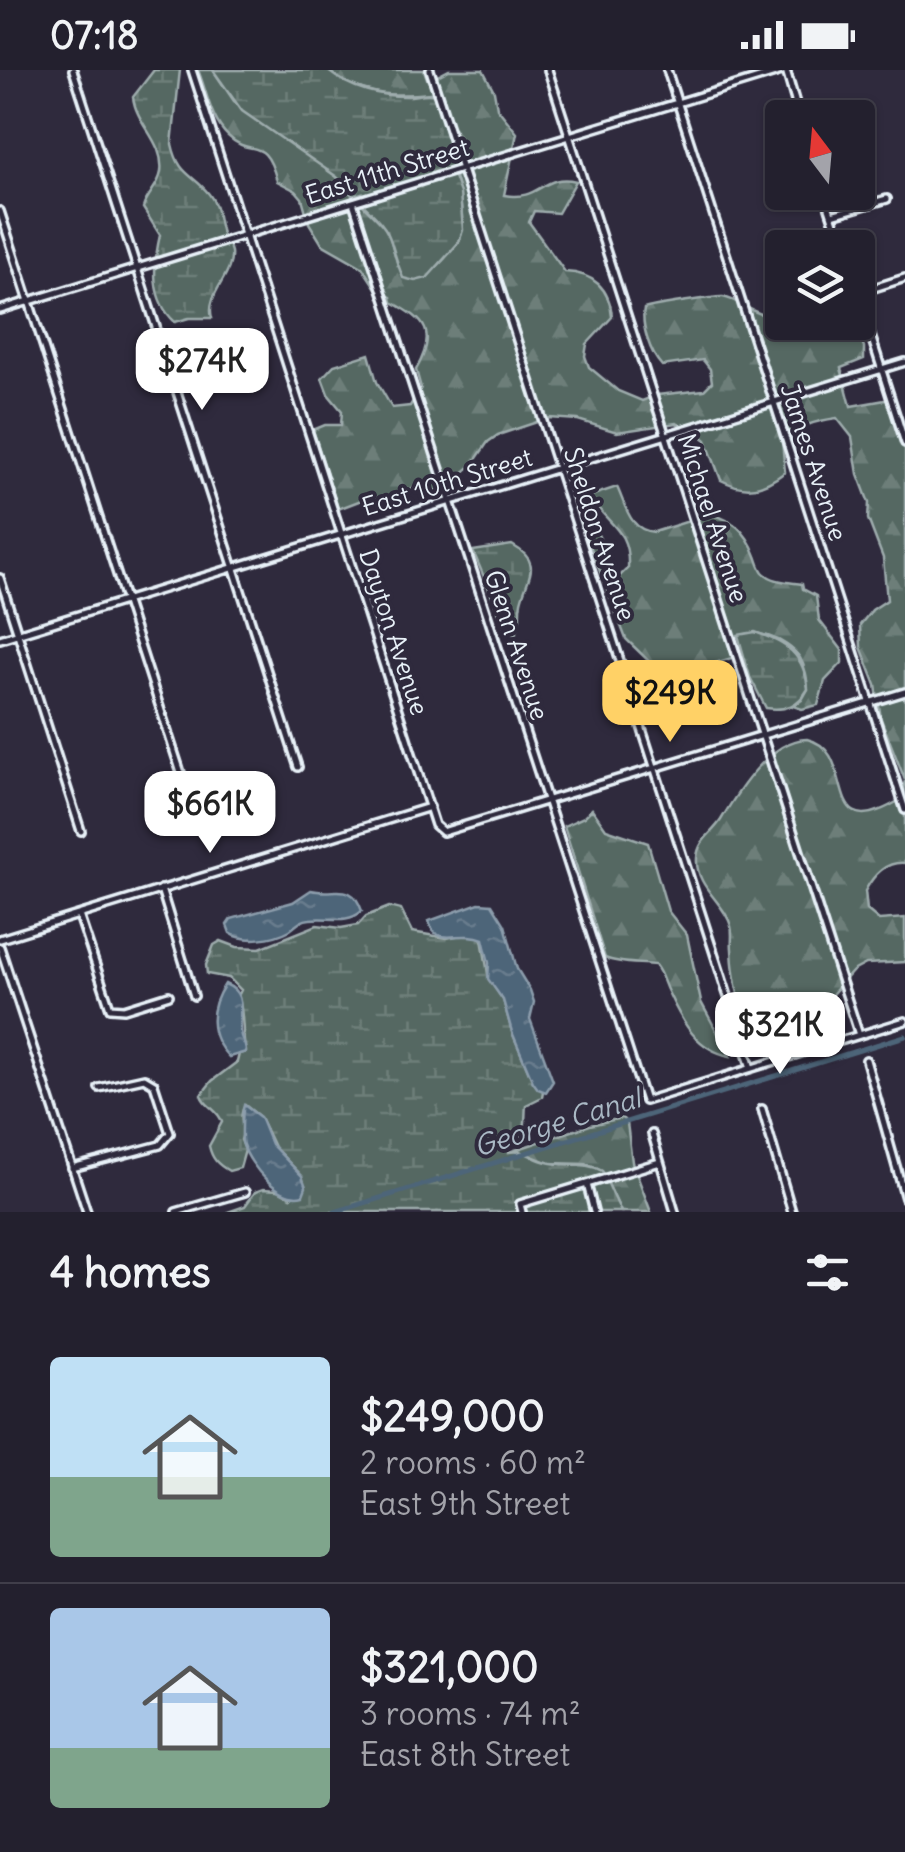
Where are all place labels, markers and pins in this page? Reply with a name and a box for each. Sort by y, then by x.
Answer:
pin: $274K [132,328,272,413]
pin: $249K [600,660,740,745]
pin: $661K [140,771,280,856]
pin: $321K [710,992,850,1077]

